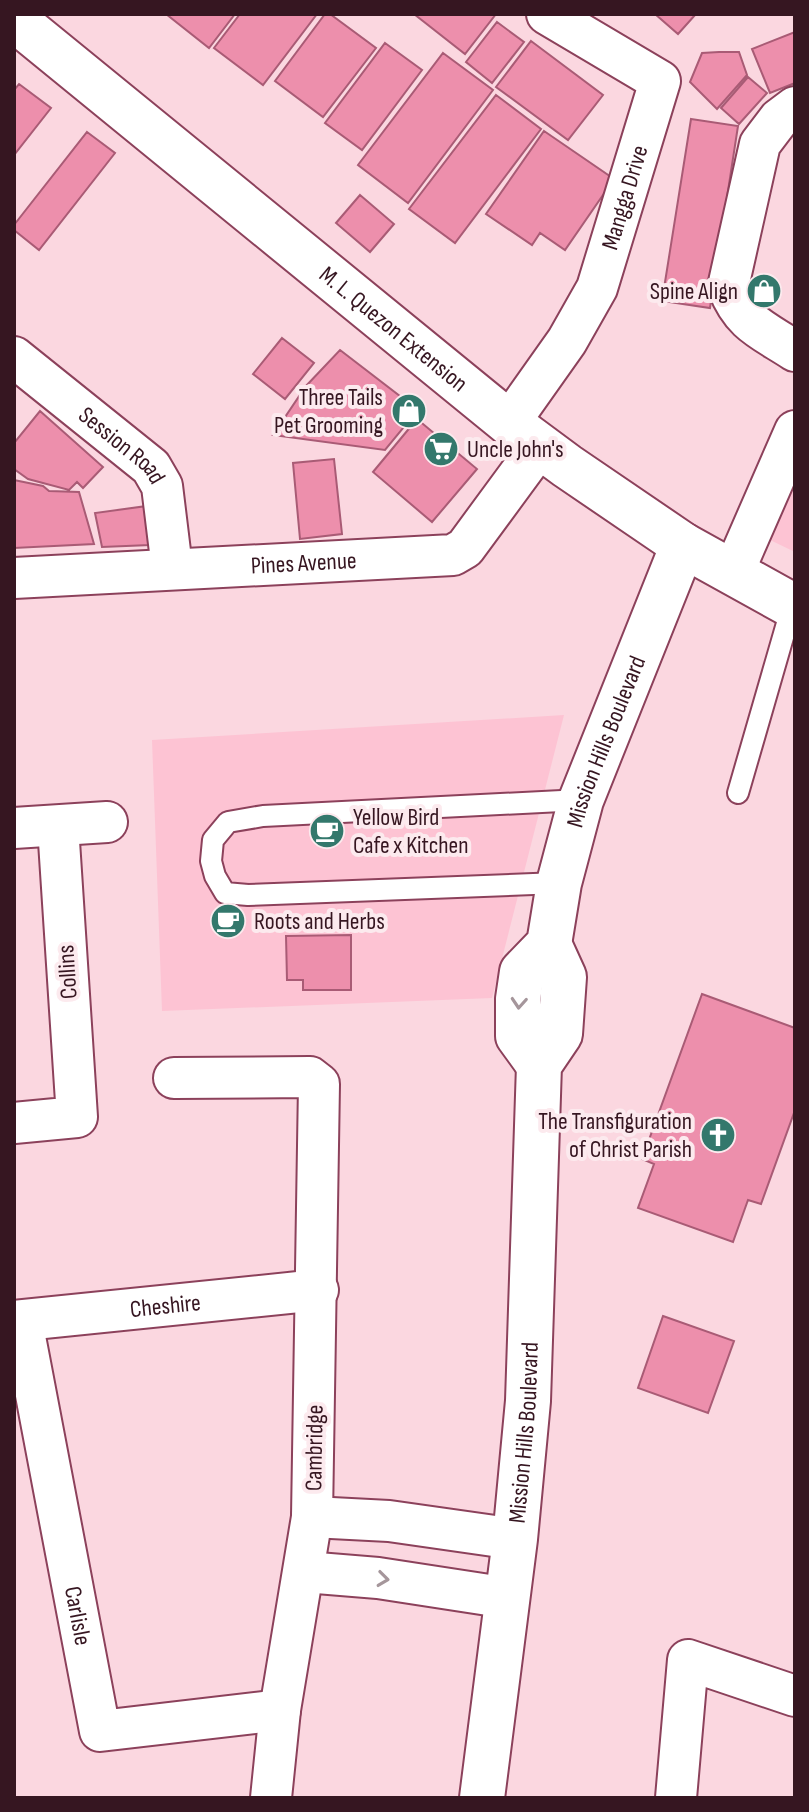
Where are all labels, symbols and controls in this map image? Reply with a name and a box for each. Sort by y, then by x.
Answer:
street label: Mangga Drive [595,142,655,253]
street label: M. L. Quezon Extension [313,260,473,398]
shop icon: Spine Align [745,272,783,310]
place label: Spine Align [650,277,738,306]
place label: Three Tails Pet Grooming [274,383,383,440]
shop icon: Three Tails Pet Grooming [390,392,428,430]
street label: Session Road [73,401,172,489]
supermarket icon: Uncle John's [422,430,460,468]
place label: Uncle John's [467,435,564,464]
street label: Pines Avenue [250,546,357,581]
street label: Mission Hills Boulevard [560,652,652,830]
place label: Yellow Bird Cafe x Kitchen [353,803,468,860]
cafe icon: Yellow Bird Cafe x Kitchen [308,812,346,850]
cafe icon: Roots and Herbs [209,902,247,940]
place label: Roots and Herbs [254,907,385,936]
street label: Collins [51,944,84,1000]
one-way arrow [511,996,528,1009]
place label: The Transfiguration of Christ Parish [538,1107,692,1164]
church icon: The Transfiguration of Christ Parish [699,1116,737,1154]
street label: Cheshire [128,1288,202,1324]
street label: Mission Hills Boulevard [503,1341,545,1524]
street label: Cambridge [299,1405,330,1491]
one-way arrow [376,1570,389,1587]
street label: Carlisle [58,1584,97,1648]

